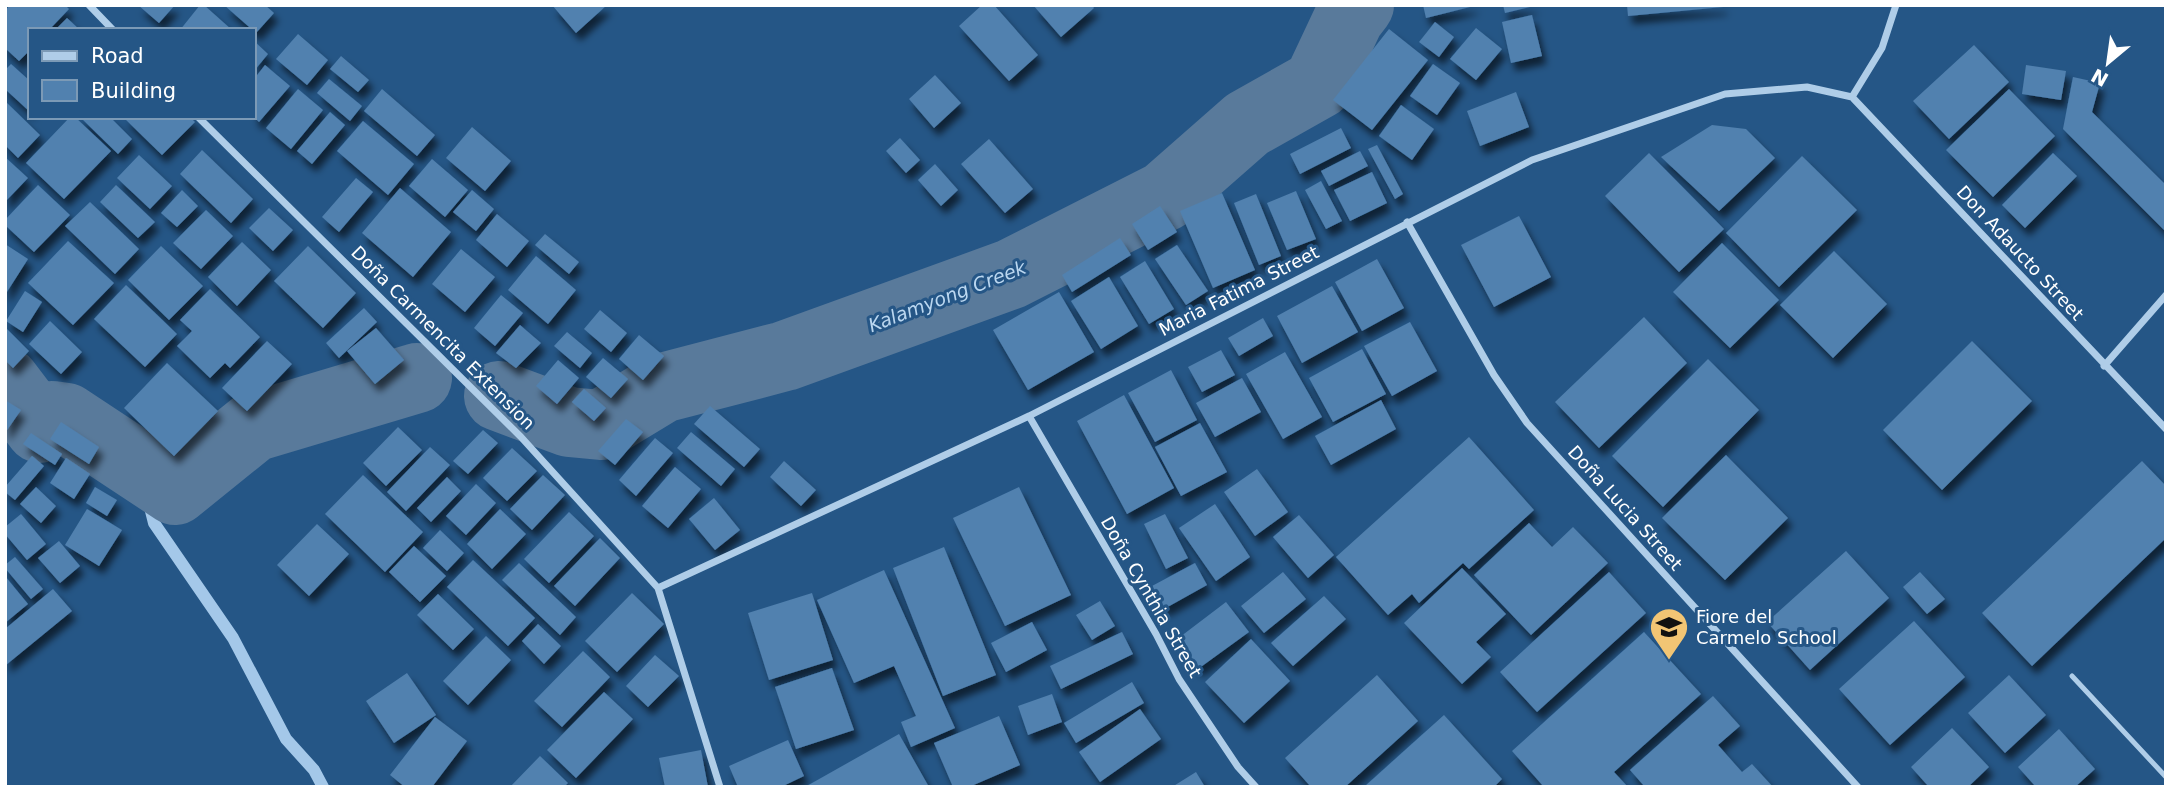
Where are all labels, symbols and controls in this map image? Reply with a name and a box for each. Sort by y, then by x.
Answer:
legend [28,28,256,119]
north arrow [2073,28,2143,98]
text: Road [91,44,144,68]
text: N [2087,64,2112,91]
text: Building [91,79,176,103]
street label: Don Adaucto Street [1953,181,2088,324]
street label: Maria Fatima Street [1155,241,1322,340]
street label: Doña Carmencita Extension [347,242,539,434]
water label: Kalamyong Creek [865,255,1030,336]
street label: Doña Lucia Street [1564,441,1687,574]
street label: Doña Cynthia Street [1097,512,1206,681]
school or university icon: Fiore del Carmelo School [1648,606,1690,661]
place label: Fiore del Carmelo School [1696,606,1837,648]

